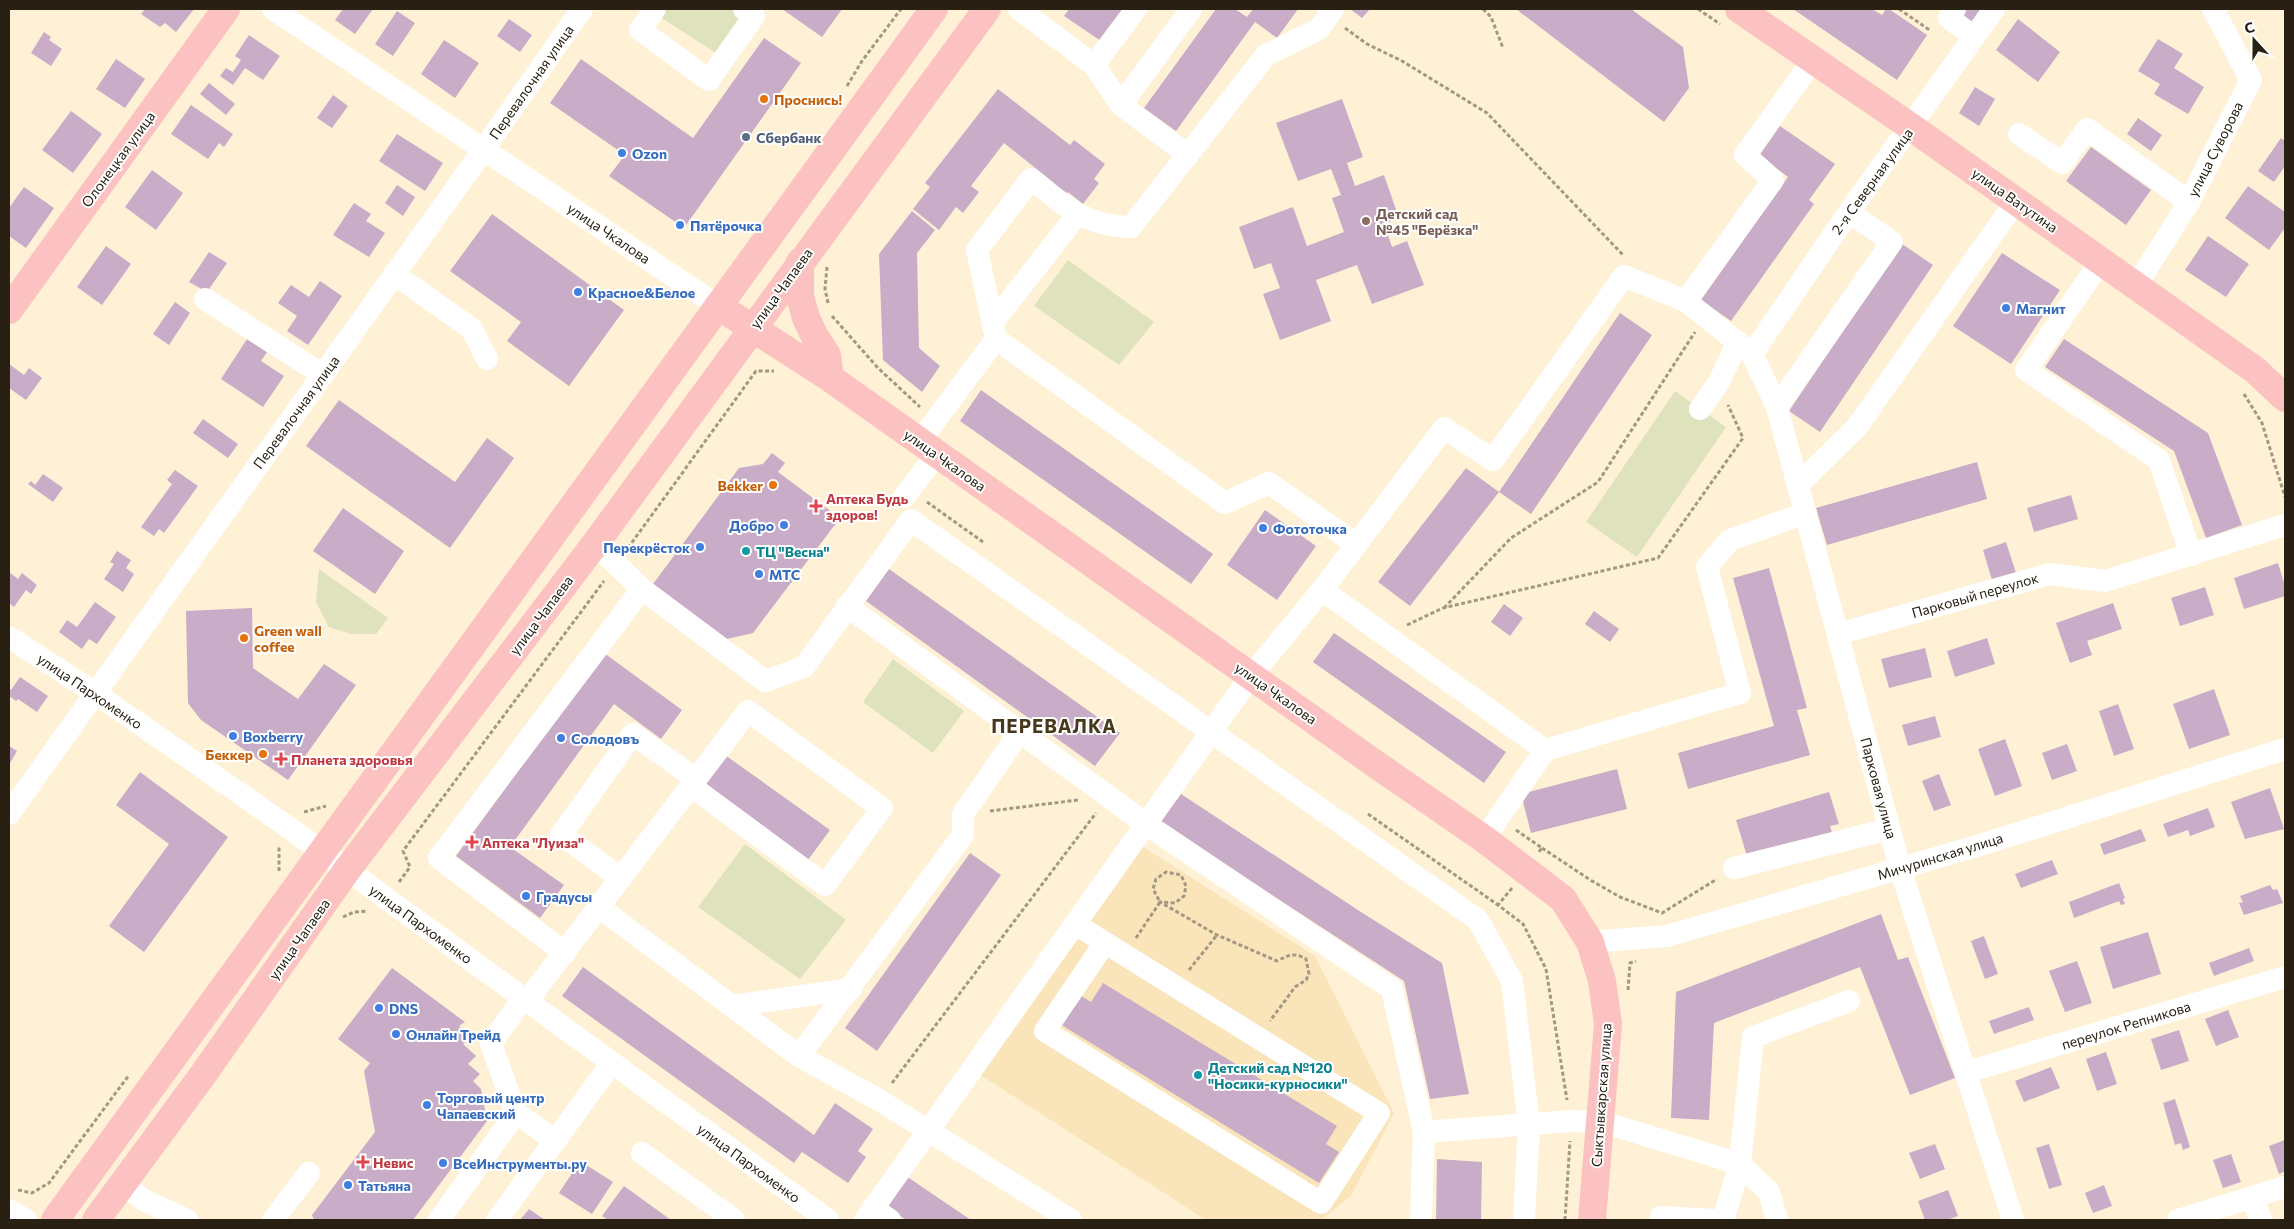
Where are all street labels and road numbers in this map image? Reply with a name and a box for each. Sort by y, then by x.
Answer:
street label: Перевалочная улица [485,22,577,142]
street label: улица Суворова [2184,99,2246,199]
street label: Олонецкая улица [78,108,158,210]
street label: 2-я Северная улица [1828,125,1916,237]
street label: улица Ватутина [1969,164,2061,236]
street label: улица Чкалова [564,199,654,267]
street label: улица Чапаева [746,245,816,331]
street label: Перевалочная улица [249,352,343,472]
street label: улица Чкалова [901,425,989,495]
street label: Парковый переулок [1910,569,2041,621]
street label: улица Чапаева [506,572,576,658]
street label: улица Пархоменко [34,650,146,732]
street label: улица Чкалова [1232,658,1320,728]
street label: Парковая улица [1857,735,1901,841]
street label: Мичуринская улица [1875,829,2005,883]
street label: улица Пархоменко [366,881,476,967]
street label: улица Чапаева [265,895,333,983]
street label: переулок Репникова [2059,997,2193,1053]
street label: Сыктывкарская улица [1587,1022,1615,1168]
street label: улица Пархоменко [694,1120,804,1206]

